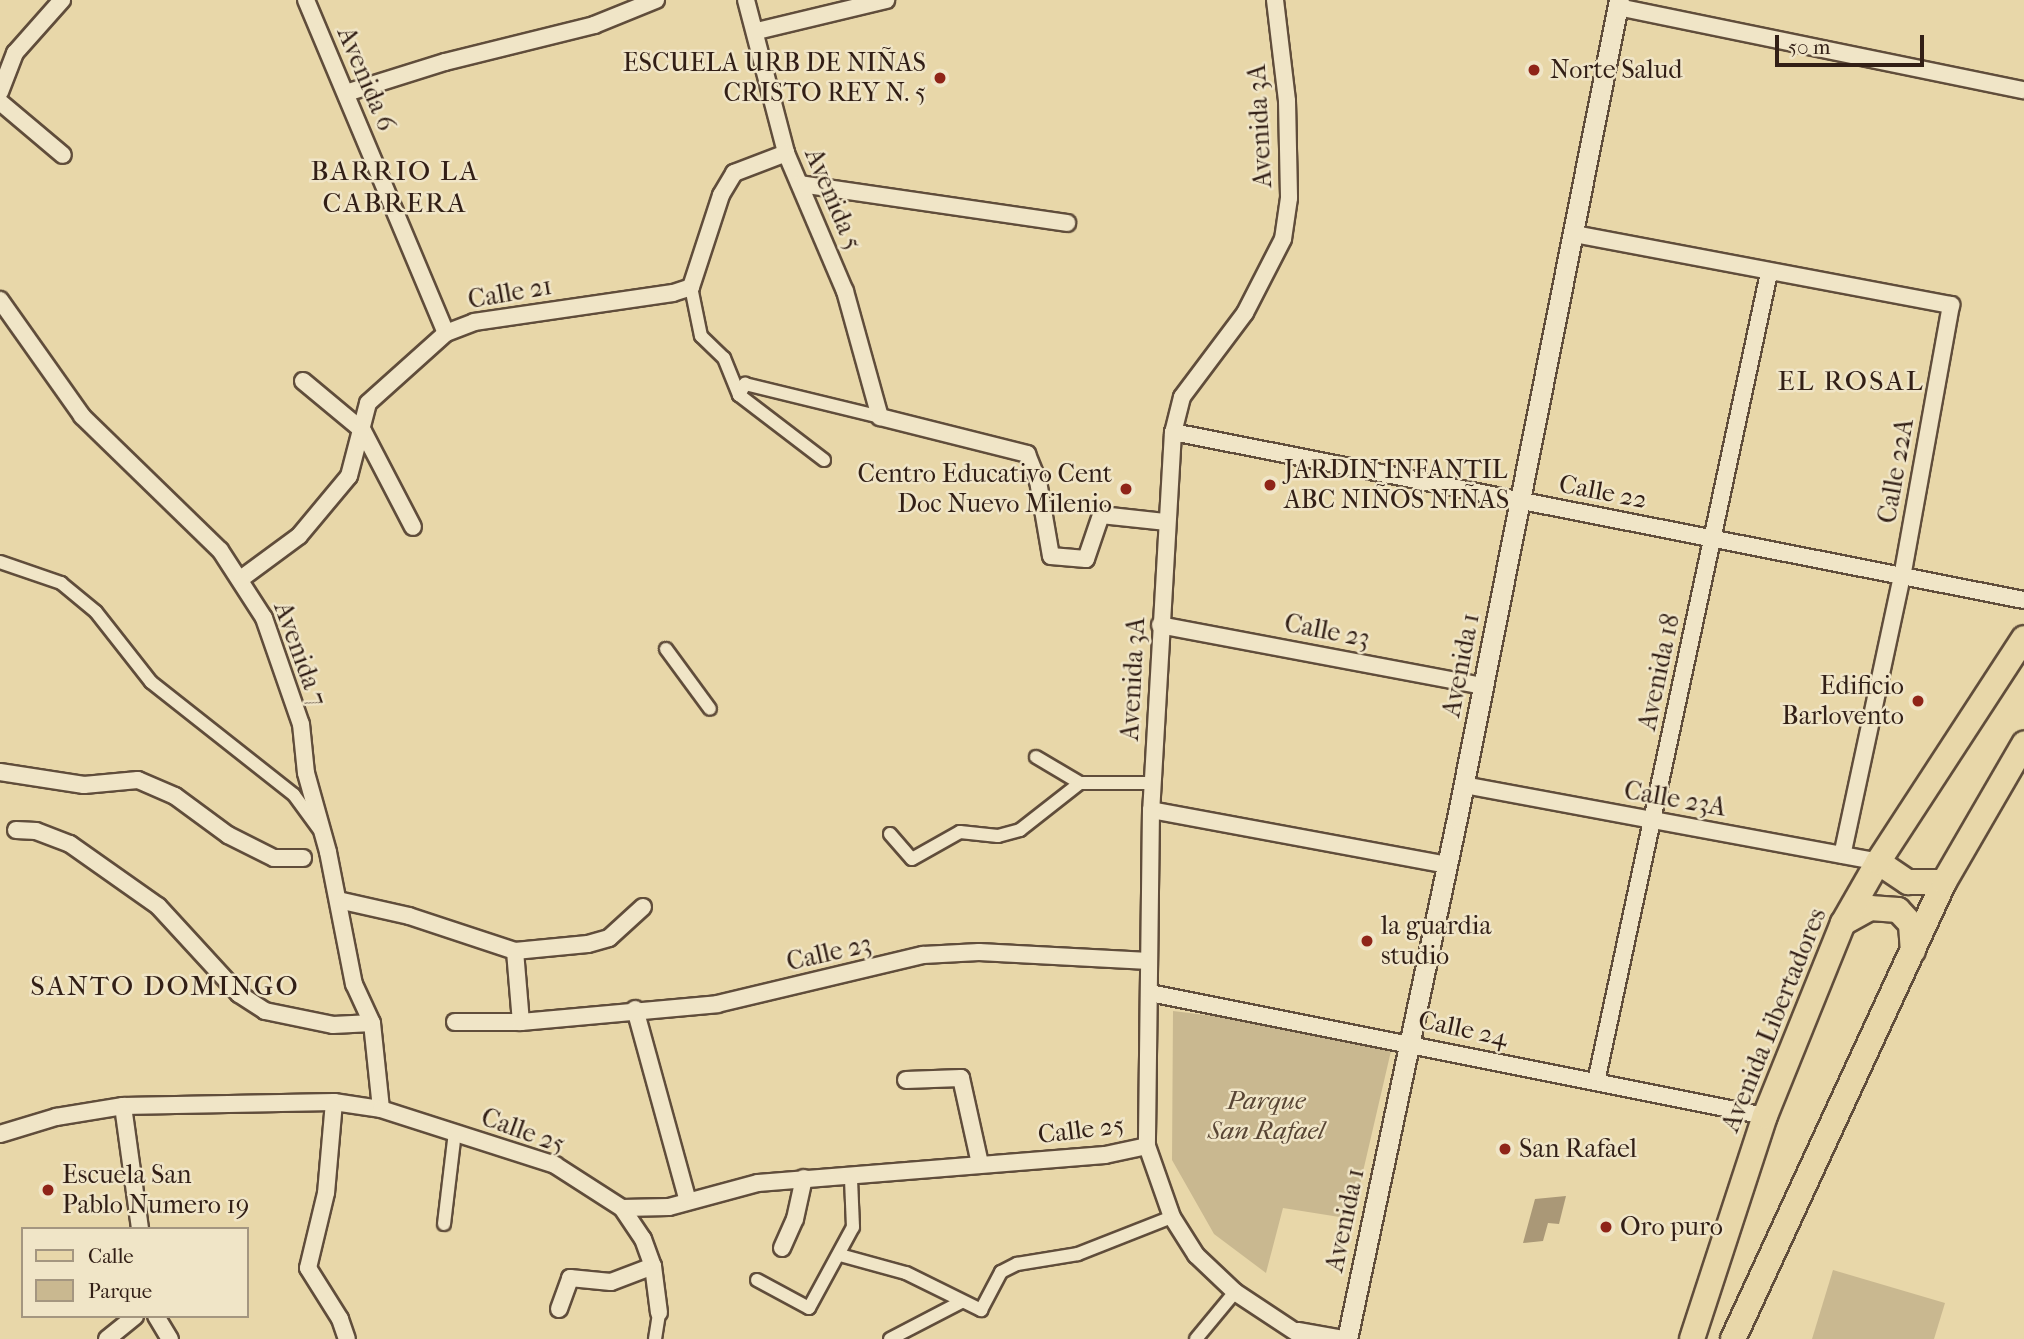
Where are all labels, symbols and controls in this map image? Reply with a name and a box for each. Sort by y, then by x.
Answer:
scale bar [1779,21,1928,65]
street label: Avenida 6 [330,22,402,136]
text: 50 m [1788,35,1831,59]
place label: ESCUELA URB DE NIÑAS CRISTO REY N. 5 [623,47,926,108]
place label: Norte Salud [1550,54,1682,86]
marker: Norte Salud [1524,60,1544,80]
street label: Avenida 3A [1241,64,1279,188]
marker: ESCUELA URB DE NIÑAS CRISTO REY N. 5 [932,70,948,86]
street label: Avenida 5 [798,144,868,254]
district label: BARRIO LA CABRERA [312,154,478,220]
street label: Calle 21 [466,270,554,316]
district label: EL ROSAL [1778,364,1924,398]
street label: Calle 22A [1871,416,1921,526]
place label: JARDIN INFANTIL ABC NIÑOS NIÑAS [1284,454,1509,516]
place label: Centro Educativo Cent Doc Nuevo Milenio [857,458,1112,520]
street label: Calle 22 [1556,468,1650,516]
marker: JARDIN INFANTIL ABC NIÑOS NIÑAS [1262,477,1278,493]
marker: Centro Educativo Cent Doc Nuevo Milenio [1118,481,1134,497]
street label: Avenida 7 [267,598,333,710]
street label: Calle 23 [1282,607,1372,655]
street label: Avenida 1 [1436,610,1486,720]
street label: Avenida 18 [1631,611,1687,733]
street label: Avenida 3A [1114,617,1152,741]
place label: Edificio Barlovento [1782,670,1904,732]
marker: Edificio Barlovento [1910,693,1926,709]
street label: Calle 23A [1622,775,1728,823]
street label: Avenida Libertadores [1715,904,1833,1136]
place label: la guardia studio [1381,910,1491,972]
street label: Calle 23 [784,928,874,978]
marker: la guardia studio [1359,933,1375,949]
district label: SANTO DOMINGO [32,969,298,1003]
street label: Calle 24 [1415,1004,1511,1054]
park label: Parque San Rafael [1208,1085,1324,1146]
street label: Calle 25 [477,1102,569,1160]
street label: Calle 25 [1036,1109,1126,1151]
place label: San Rafael [1519,1133,1637,1165]
marker: San Rafael [1497,1141,1513,1157]
place label: Escuela San Pablo Numero 19 [62,1159,249,1220]
street label: Avenida 1 [1319,1165,1371,1275]
marker: Escuela San Pablo Numero 19 [40,1182,56,1198]
place label: Oro puro [1620,1211,1723,1243]
marker: Oro puro [1598,1219,1614,1235]
legend [21,1227,248,1318]
text: Calle [88,1244,134,1268]
text: Parque [88,1279,152,1303]

